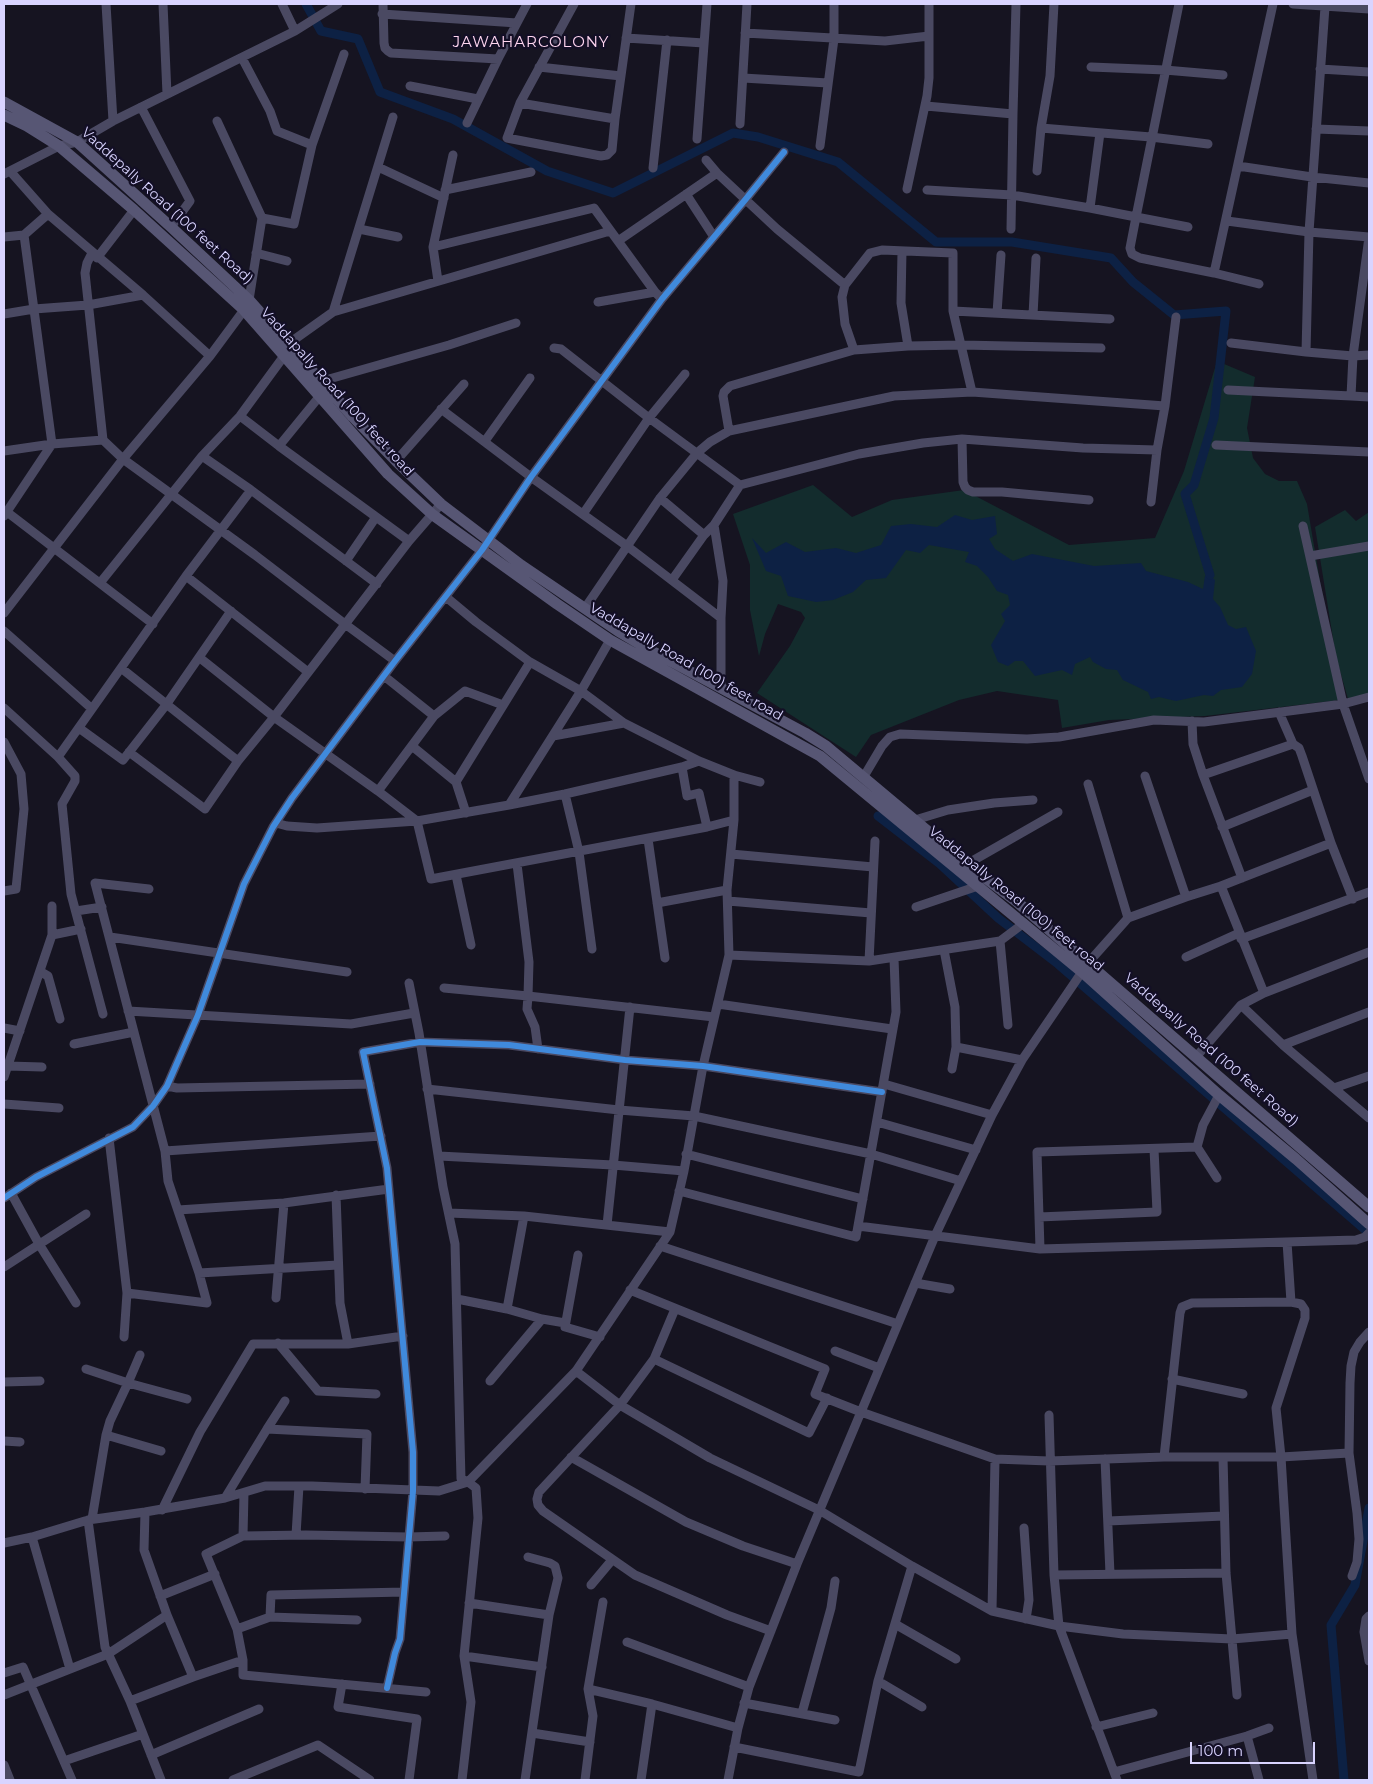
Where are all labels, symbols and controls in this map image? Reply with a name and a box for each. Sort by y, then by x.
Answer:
district label: JAWAHARCOLONY [451,34,611,52]
street label: Vaddepally Road (100 feet Road) [78,124,256,288]
street label: Vaddapally Road (100) feet road [257,304,417,480]
street label: Vaddapally Road (100) feet road [586,600,786,724]
street label: Vaddapally Road (100) feet road [925,823,1107,975]
street label: Vaddepally Road (100 feet Road) [1120,970,1302,1130]
scale bar [1193,1732,1318,1764]
text: 100 m [1198,1741,1243,1760]

